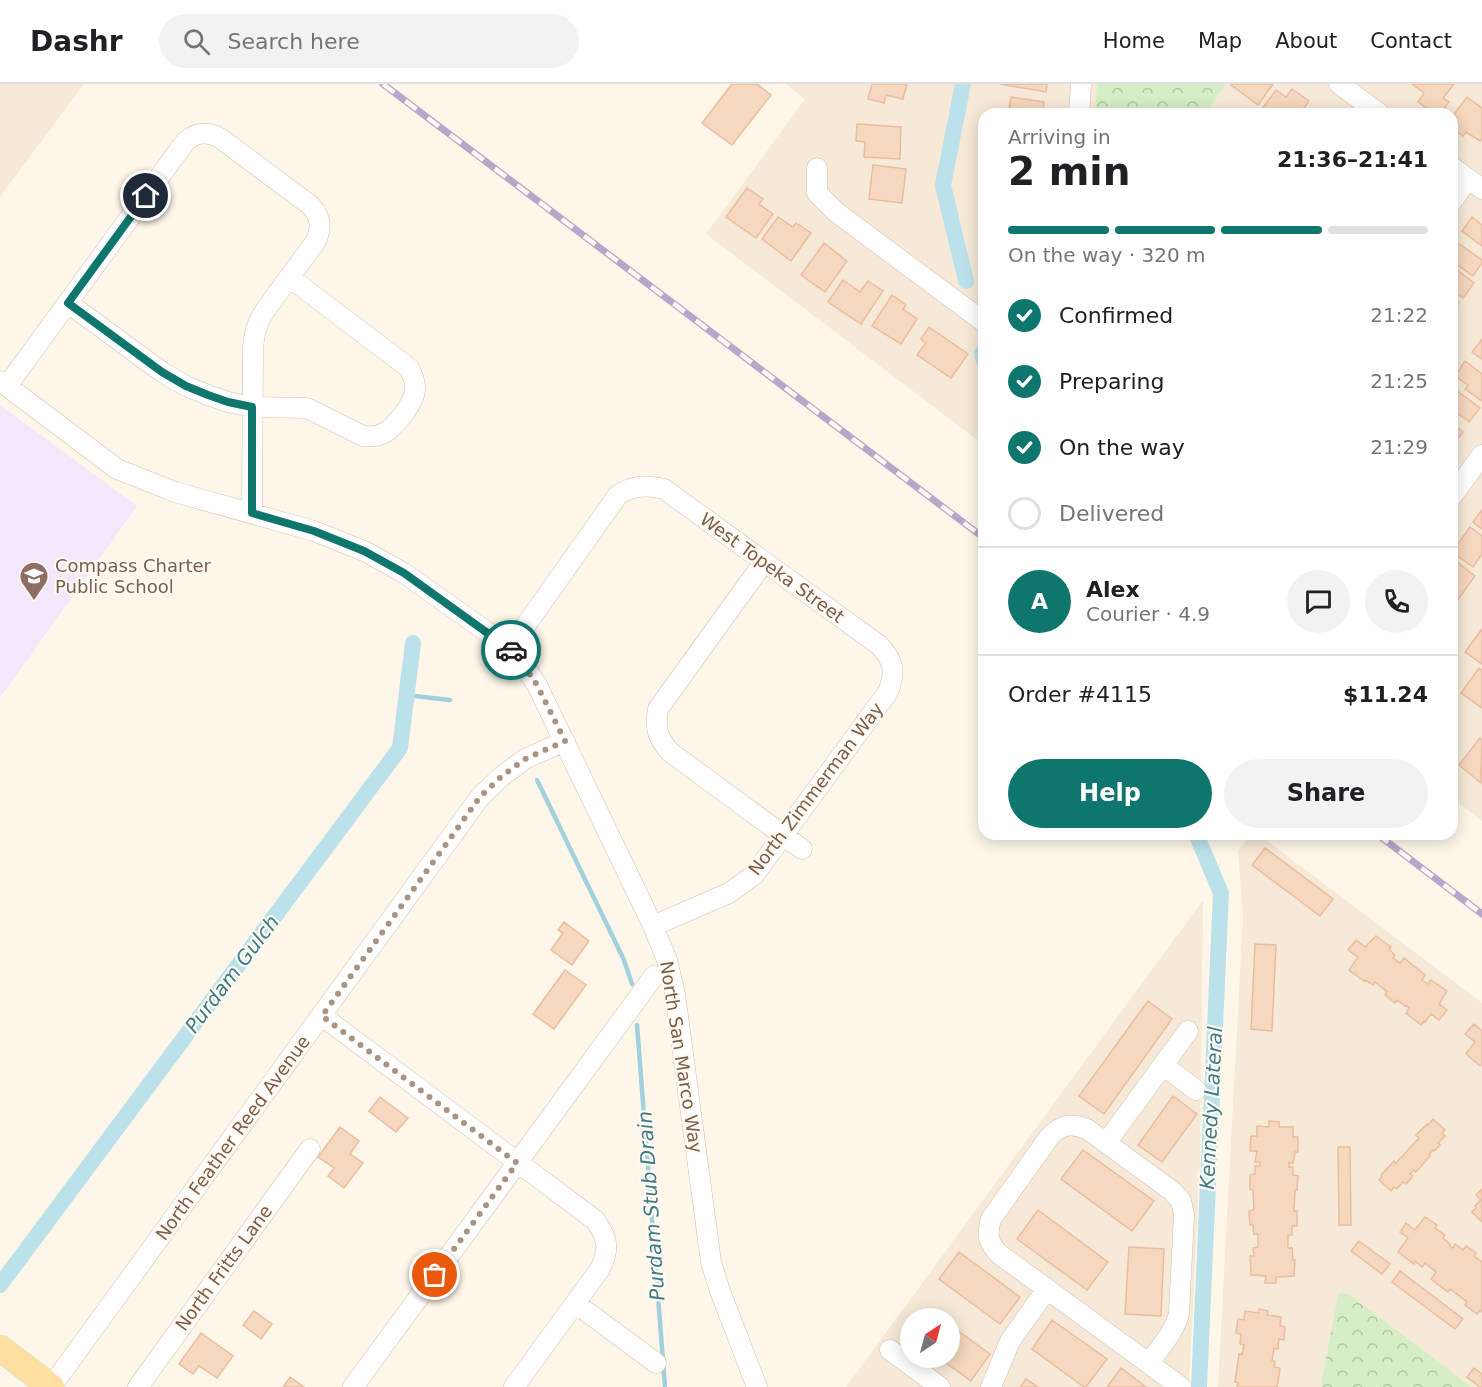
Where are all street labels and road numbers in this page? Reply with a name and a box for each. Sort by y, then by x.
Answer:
street label: West Topeka Street [696,508,848,627]
street label: North Zimmerman Way [744,698,888,879]
street label: North San Marco Way [656,959,707,1155]
street label: North Feather Reed Avenue [151,1031,314,1244]
street label: North Fritts Lane [171,1201,276,1335]

